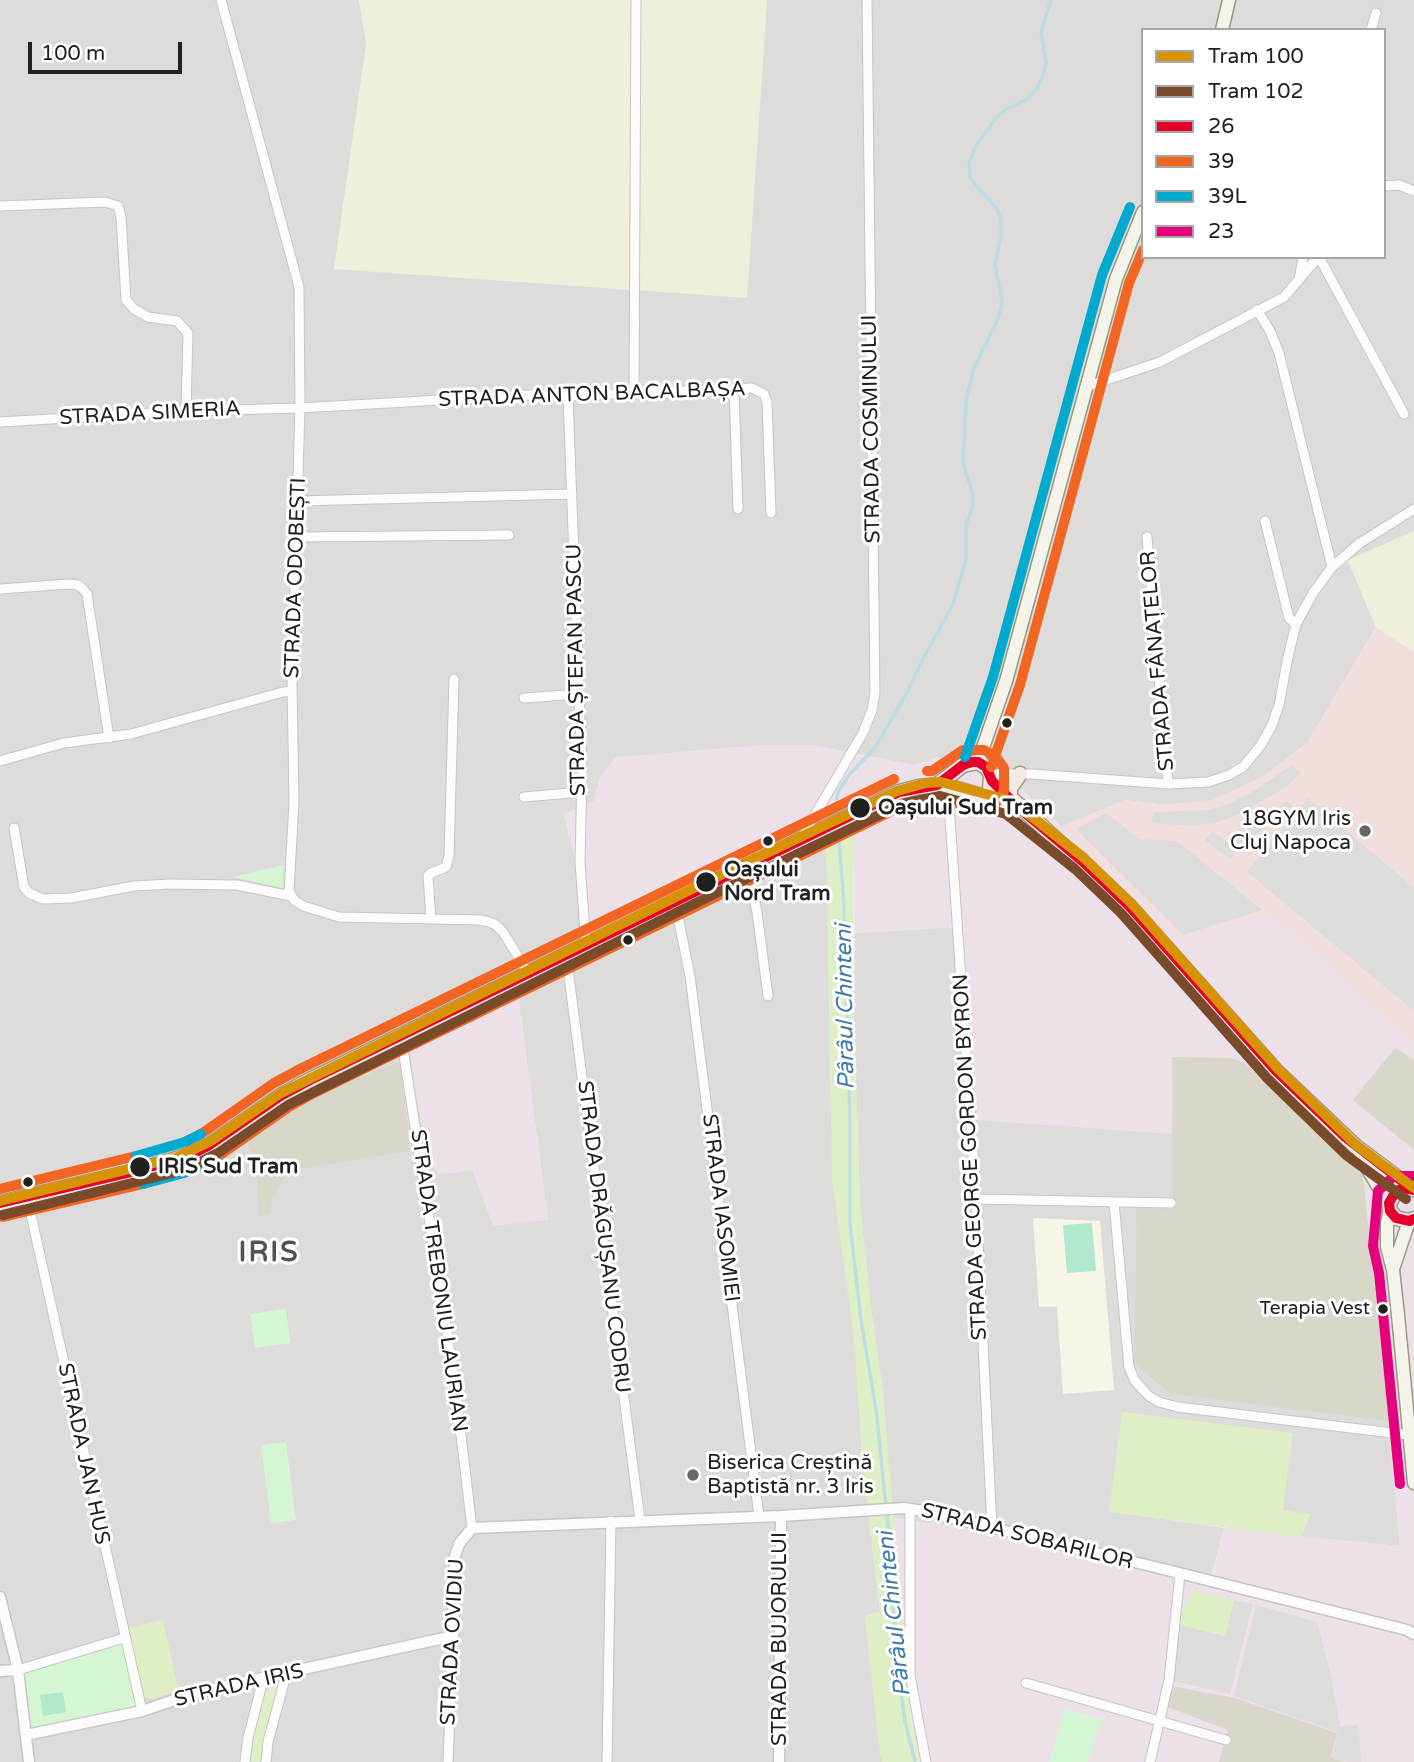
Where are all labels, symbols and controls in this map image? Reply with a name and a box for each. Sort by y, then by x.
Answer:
scale bar [32,28,186,72]
legend [1141,28,1386,259]
text: 100 m [41,41,105,66]
text: Tram 100 [1208,44,1304,69]
text: Tram 102 [1208,79,1304,104]
text: 26 [1208,114,1234,139]
text: 39 [1208,149,1234,174]
text: 39L [1208,184,1246,209]
text: 23 [1208,219,1234,244]
street label: STRADA COSMINULUI [857,314,887,544]
street label: STRADA ANTON BACALBAȘA [438,377,746,413]
street label: STRADA SIMERIA [59,397,241,431]
street label: STRADA ODOBEȘTI [280,477,312,679]
street label: STRADA ȘTEFAN PASCU [562,544,592,796]
street label: STRADA FÂNAȚELOR [1136,550,1180,772]
unlabelled marker [1000,716,1014,730]
place label: Oașului Sud Tram [878,795,1053,821]
marker: Oașului Sud Tram [848,796,872,820]
place label: 18GYM Iris Cluj Napoca [1230,806,1351,856]
marker: 18GYM Iris Cluj Napoca [1357,823,1373,839]
unlabelled marker [761,834,775,848]
place label: Oașului Nord Tram [724,857,830,907]
marker: Oașului Nord Tram [694,870,718,894]
water label: Pârâul Chinteni [831,924,861,1090]
unlabelled marker [621,933,635,947]
street label: STRADA GEORGE GORDON BYRON [949,973,993,1341]
street label: STRADA DRĂGUȘANU CODRU [571,1079,635,1395]
street label: STRADA IASOMIEI [696,1112,744,1304]
street label: STRADA TREBONIU LAURIAN [404,1128,472,1434]
place label: IRIS Sud Tram [158,1154,298,1180]
marker: IRIS Sud Tram [128,1155,152,1179]
unlabelled marker [21,1175,35,1189]
district label: IRIS [239,1237,299,1271]
place label: Terapia Vest [1259,1298,1370,1320]
marker: Terapia Vest [1376,1302,1390,1316]
street label: STRADA JAN HUS [51,1361,115,1547]
place label: Biserica Creștină Baptistă nr. 3 Iris [707,1450,874,1500]
marker: Biserica Creștină Baptistă nr. 3 Iris [685,1467,701,1483]
street label: STRADA SOBARILOR [918,1498,1136,1576]
water label: Pârâul Chinteni [873,1530,917,1698]
street label: STRADA BUJORULUI [767,1532,793,1746]
street label: STRADA OVIDIU [436,1558,470,1726]
street label: STRADA IRIS [172,1659,306,1713]

